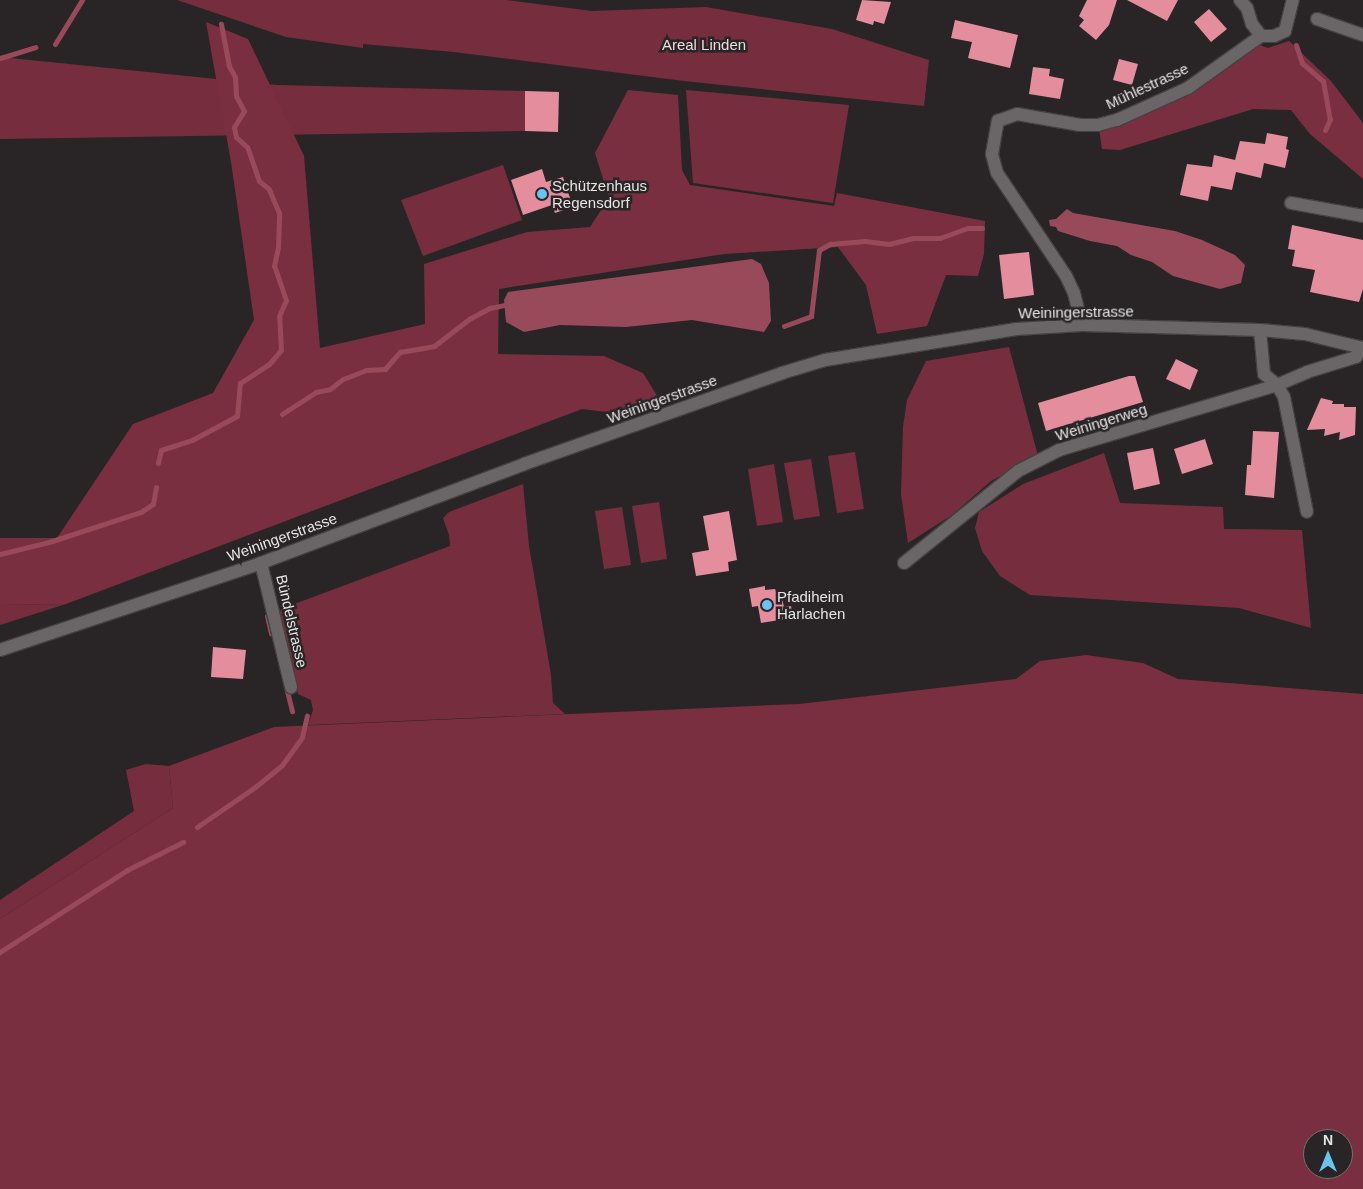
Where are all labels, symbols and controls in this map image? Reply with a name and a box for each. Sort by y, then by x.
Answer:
park label: Areal Linden [662,36,746,54]
street label: Mühlestrasse [1103,59,1191,113]
place label: Schützenhaus Regensdorf [552,176,647,211]
marker: Schützenhaus Regensdorf [536,188,548,200]
street label: Weiningerstrasse [1018,302,1134,322]
street label: Weiningerstrasse [605,371,719,427]
street label: Weiningerweg [1053,400,1149,444]
street label: Weiningerstrasse [225,509,339,565]
street label: Bündelstrasse [273,573,311,669]
place label: Pfadiheim Harlachen [777,587,845,622]
marker: Pfadiheim Harlachen [761,599,773,611]
north arrow [1303,1129,1353,1179]
text: N [1323,1132,1333,1148]

